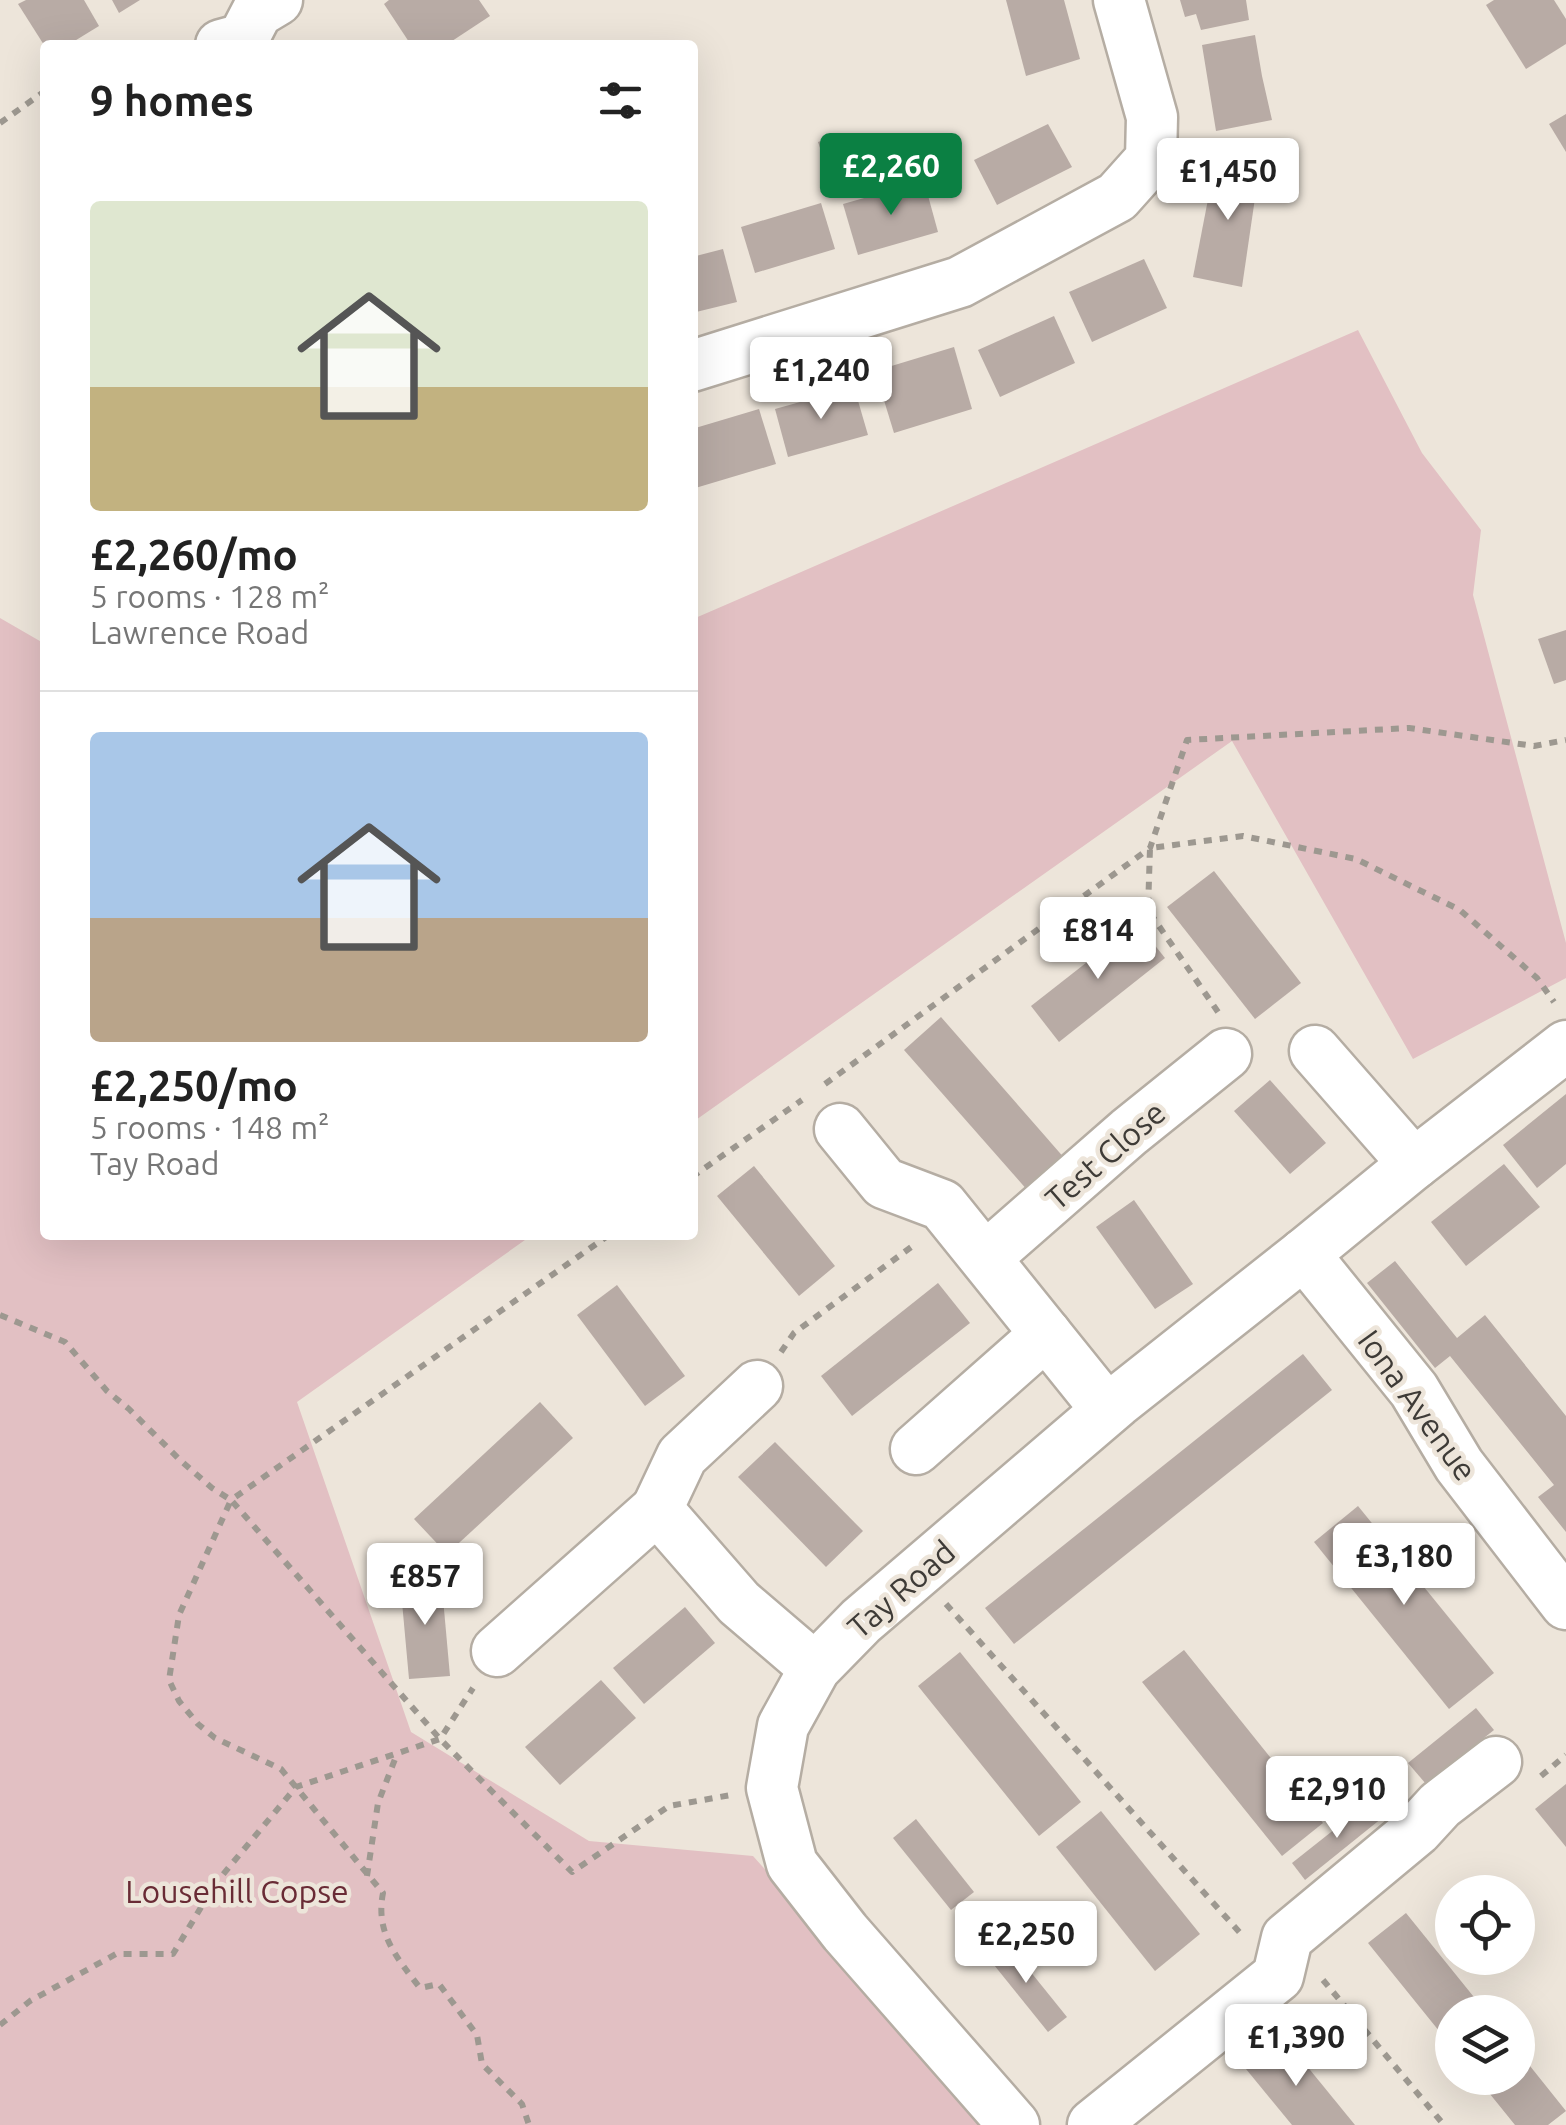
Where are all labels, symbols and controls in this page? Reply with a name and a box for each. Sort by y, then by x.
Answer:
icon: filters [593,73,648,128]
text: 9 homes [90,77,254,124]
pin: £2,260 [810,133,972,218]
pin: £1,450 [1147,138,1309,223]
text: £2,260 [842,147,940,183]
text: £1,450 [1179,152,1277,188]
icon: home [279,266,459,446]
pin: £1,240 [740,337,902,422]
text: £1,240 [772,351,870,387]
text: £2,260/mo [90,531,298,578]
text: 5 rooms · 128 m² [90,578,330,614]
text: Lawrence Road [90,614,309,650]
icon: home [279,797,459,977]
pin: £814 [1039,897,1157,982]
text: £814 [1062,911,1134,947]
text: £2,250/mo [90,1062,298,1109]
street label: Test Close [1038,1094,1172,1216]
text: 5 rooms · 148 m² [90,1109,330,1145]
text: Tay Road [90,1145,219,1181]
street label: Iona Avenue [1351,1323,1485,1487]
pin: £3,180 [1323,1523,1485,1608]
street label: Tay Road [840,1533,962,1645]
text: £3,180 [1355,1537,1453,1573]
pin: £857 [366,1543,484,1628]
text: £857 [389,1557,461,1593]
pin: £2,910 [1256,1756,1418,1841]
text: £2,910 [1288,1770,1386,1806]
park label: Lousehill Copse [125,1873,349,1909]
map controls [1435,1875,1535,2095]
button: locate [1435,1875,1535,1975]
pin: £2,250 [945,1901,1107,1986]
text: £2,250 [977,1915,1075,1951]
button: layers [1435,1995,1535,2095]
pin: £1,390 [1215,2004,1377,2089]
text: £1,390 [1247,2018,1345,2054]

